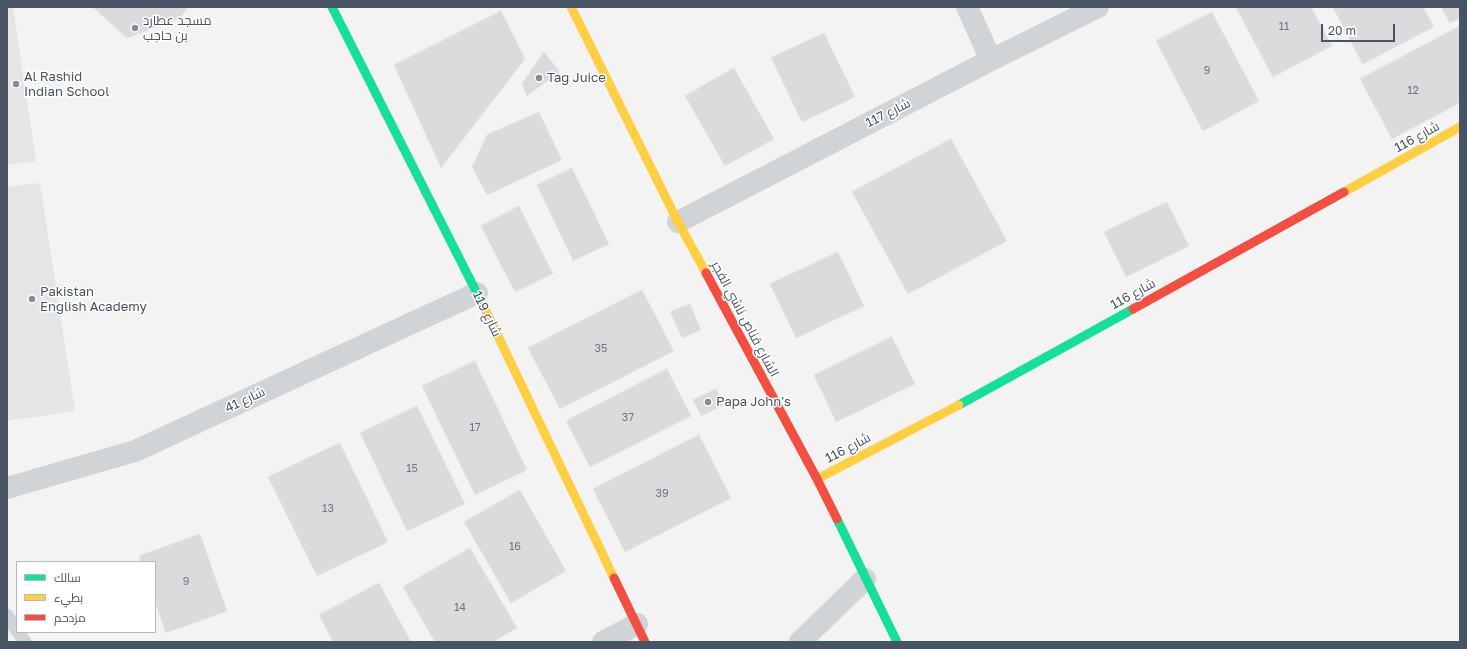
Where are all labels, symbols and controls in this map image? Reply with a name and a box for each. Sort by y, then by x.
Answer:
place label: مسجد عطارد بن حاجب [143,13,212,44]
scale bar [1323,16,1397,42]
house number: 11 [1279,20,1289,34]
marker: مسجد عطارد بن حاجب [130,23,140,33]
text: 20 m [1328,23,1356,38]
house number: 9 [1204,64,1210,78]
place label: Al Rashid Indian School [24,69,109,100]
place label: Tag Juice [547,70,606,86]
marker: Tag Juice [534,73,544,83]
marker: Al Rashid Indian School [11,79,21,89]
house number: 12 [1407,84,1419,98]
street label: شارع 117 [863,95,913,131]
street label: شارع 116 [1392,118,1442,156]
street label: الشارع قناص ناشي الفجر [708,258,782,380]
street label: شارع 116 [1108,275,1158,313]
place label: Pakistan English Academy [40,284,147,315]
street label: شارع 119 [469,289,505,339]
marker: Pakistan English Academy [27,294,37,304]
house number: 35 [595,342,607,356]
street label: شارع 41 [222,384,268,416]
place label: Papa John's [716,394,791,410]
marker: Papa John's [703,397,713,407]
house number: 37 [622,411,634,425]
house number: 17 [469,421,481,435]
street label: شارع 116 [823,430,873,466]
house number: 15 [406,462,418,476]
house number: 39 [655,487,669,501]
house number: 13 [322,502,334,516]
house number: 16 [509,540,521,554]
legend [16,561,156,633]
text: سالك [54,570,81,585]
house number: 9 [183,575,189,589]
text: بطيء [54,590,83,605]
house number: 14 [454,601,466,615]
text: مزدحم [54,610,86,625]

